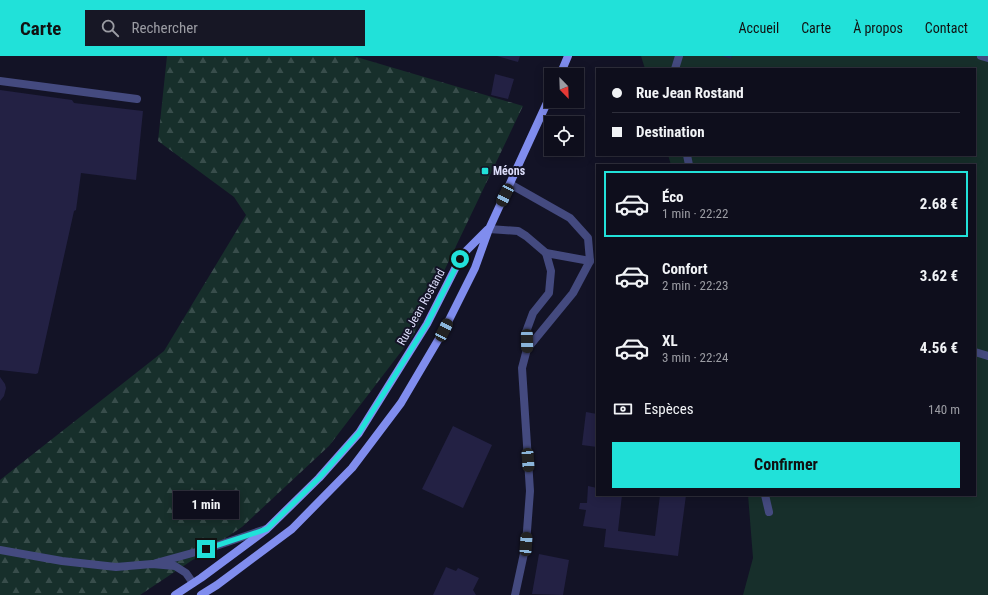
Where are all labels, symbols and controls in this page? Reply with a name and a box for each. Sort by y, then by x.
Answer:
search box [85,10,365,46]
text: Carte [20,17,61,40]
icon: search [99,17,121,39]
text: Rechercher [131,19,198,37]
text: Accueil [738,20,779,36]
text: Carte [801,20,831,36]
text: À propos [853,20,903,36]
text: Contact [925,20,968,36]
north arrow [544,68,584,108]
map controls [544,68,584,156]
text: Rue Jean Rostand [636,84,744,102]
button: locate [544,116,584,156]
text: Destination [636,123,705,141]
place label: Méons [493,164,526,178]
marker: Méons [480,166,490,176]
car [494,182,516,208]
icon: car [614,186,650,222]
text: Éco [662,188,684,206]
text: 2.68 € [920,195,958,213]
text: 1 min · 22:22 [662,206,728,221]
route start [451,250,469,268]
icon: car [614,258,650,294]
text: Confort [662,260,708,278]
street label: Rue Jean Rostand [394,266,448,348]
text: 3.62 € [920,267,958,285]
text: 2 min · 22:23 [662,278,728,293]
car [433,317,455,343]
car [521,329,533,353]
icon: car [614,330,650,366]
text: XL [662,332,678,350]
text: 4.56 € [920,339,958,357]
text: 3 min · 22:24 [662,350,728,365]
icon: cash [612,398,634,420]
text: Espèces [644,400,694,418]
text: 140 m [928,402,960,417]
button: Confirmer [612,442,960,488]
car [521,448,535,472]
callout: 1 min [173,491,239,519]
text: 1 min [192,497,220,512]
car [519,532,533,556]
route end [197,540,215,558]

